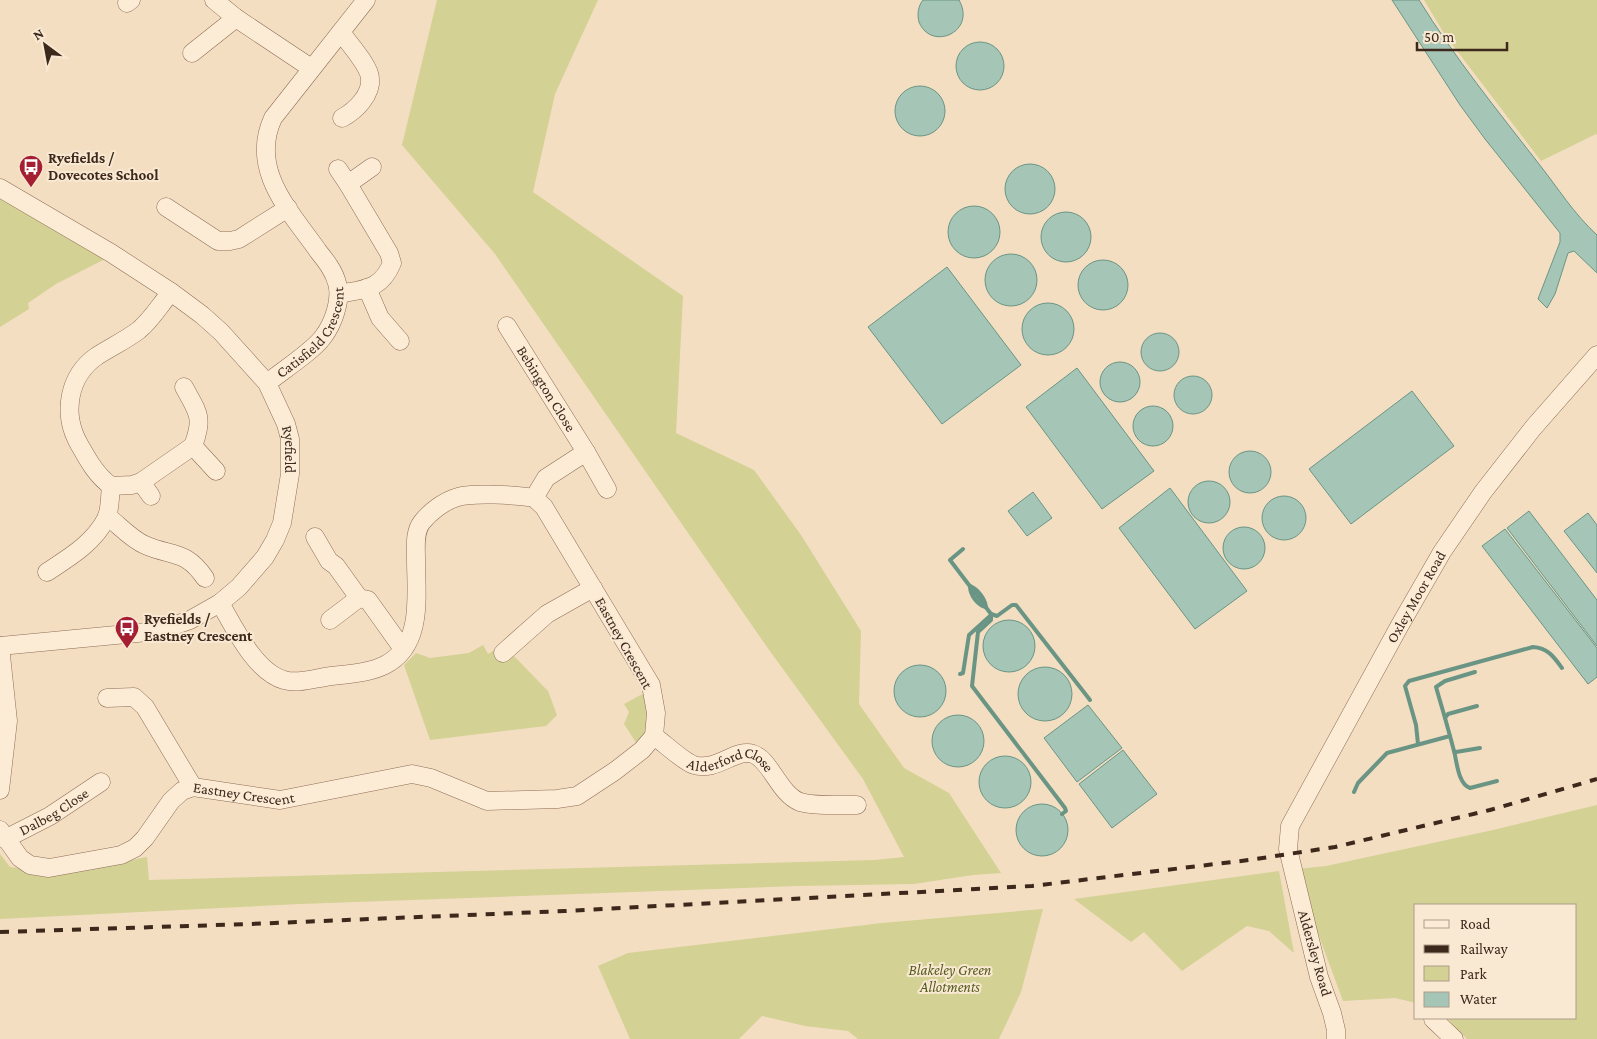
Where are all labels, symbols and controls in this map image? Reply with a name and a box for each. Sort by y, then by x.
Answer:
north arrow [20,20,70,70]
scale bar [1417,20,1507,52]
text: N [30,24,47,43]
text: 50 m [1424,29,1454,45]
place label: Ryefields / Dovecotes School [48,150,159,183]
bus stop icon: Ryefields / Dovecotes School [18,154,44,188]
street label: Catisfield Crescent [273,285,347,381]
street label: Bebington Close [514,343,579,435]
street label: Ryefield [279,424,298,473]
street label: Oxley Moor Road [1384,548,1449,646]
street label: Eastney Crescent [591,594,656,693]
place label: Ryefields / Eastney Crescent [144,611,253,644]
bus stop icon: Ryefields / Eastney Crescent [114,615,140,649]
street label: Alderford Close [685,745,777,775]
street label: Eastney Crescent [192,779,297,808]
street label: Dalbeg Close [16,784,92,838]
legend [1414,904,1577,1019]
street label: Aldersley Road [1294,908,1335,998]
text: Road [1460,916,1491,932]
text: Railway [1460,941,1508,958]
park label: Blakeley Green Allotments [909,962,992,995]
text: Park [1460,966,1487,982]
text: Water [1460,991,1497,1007]

